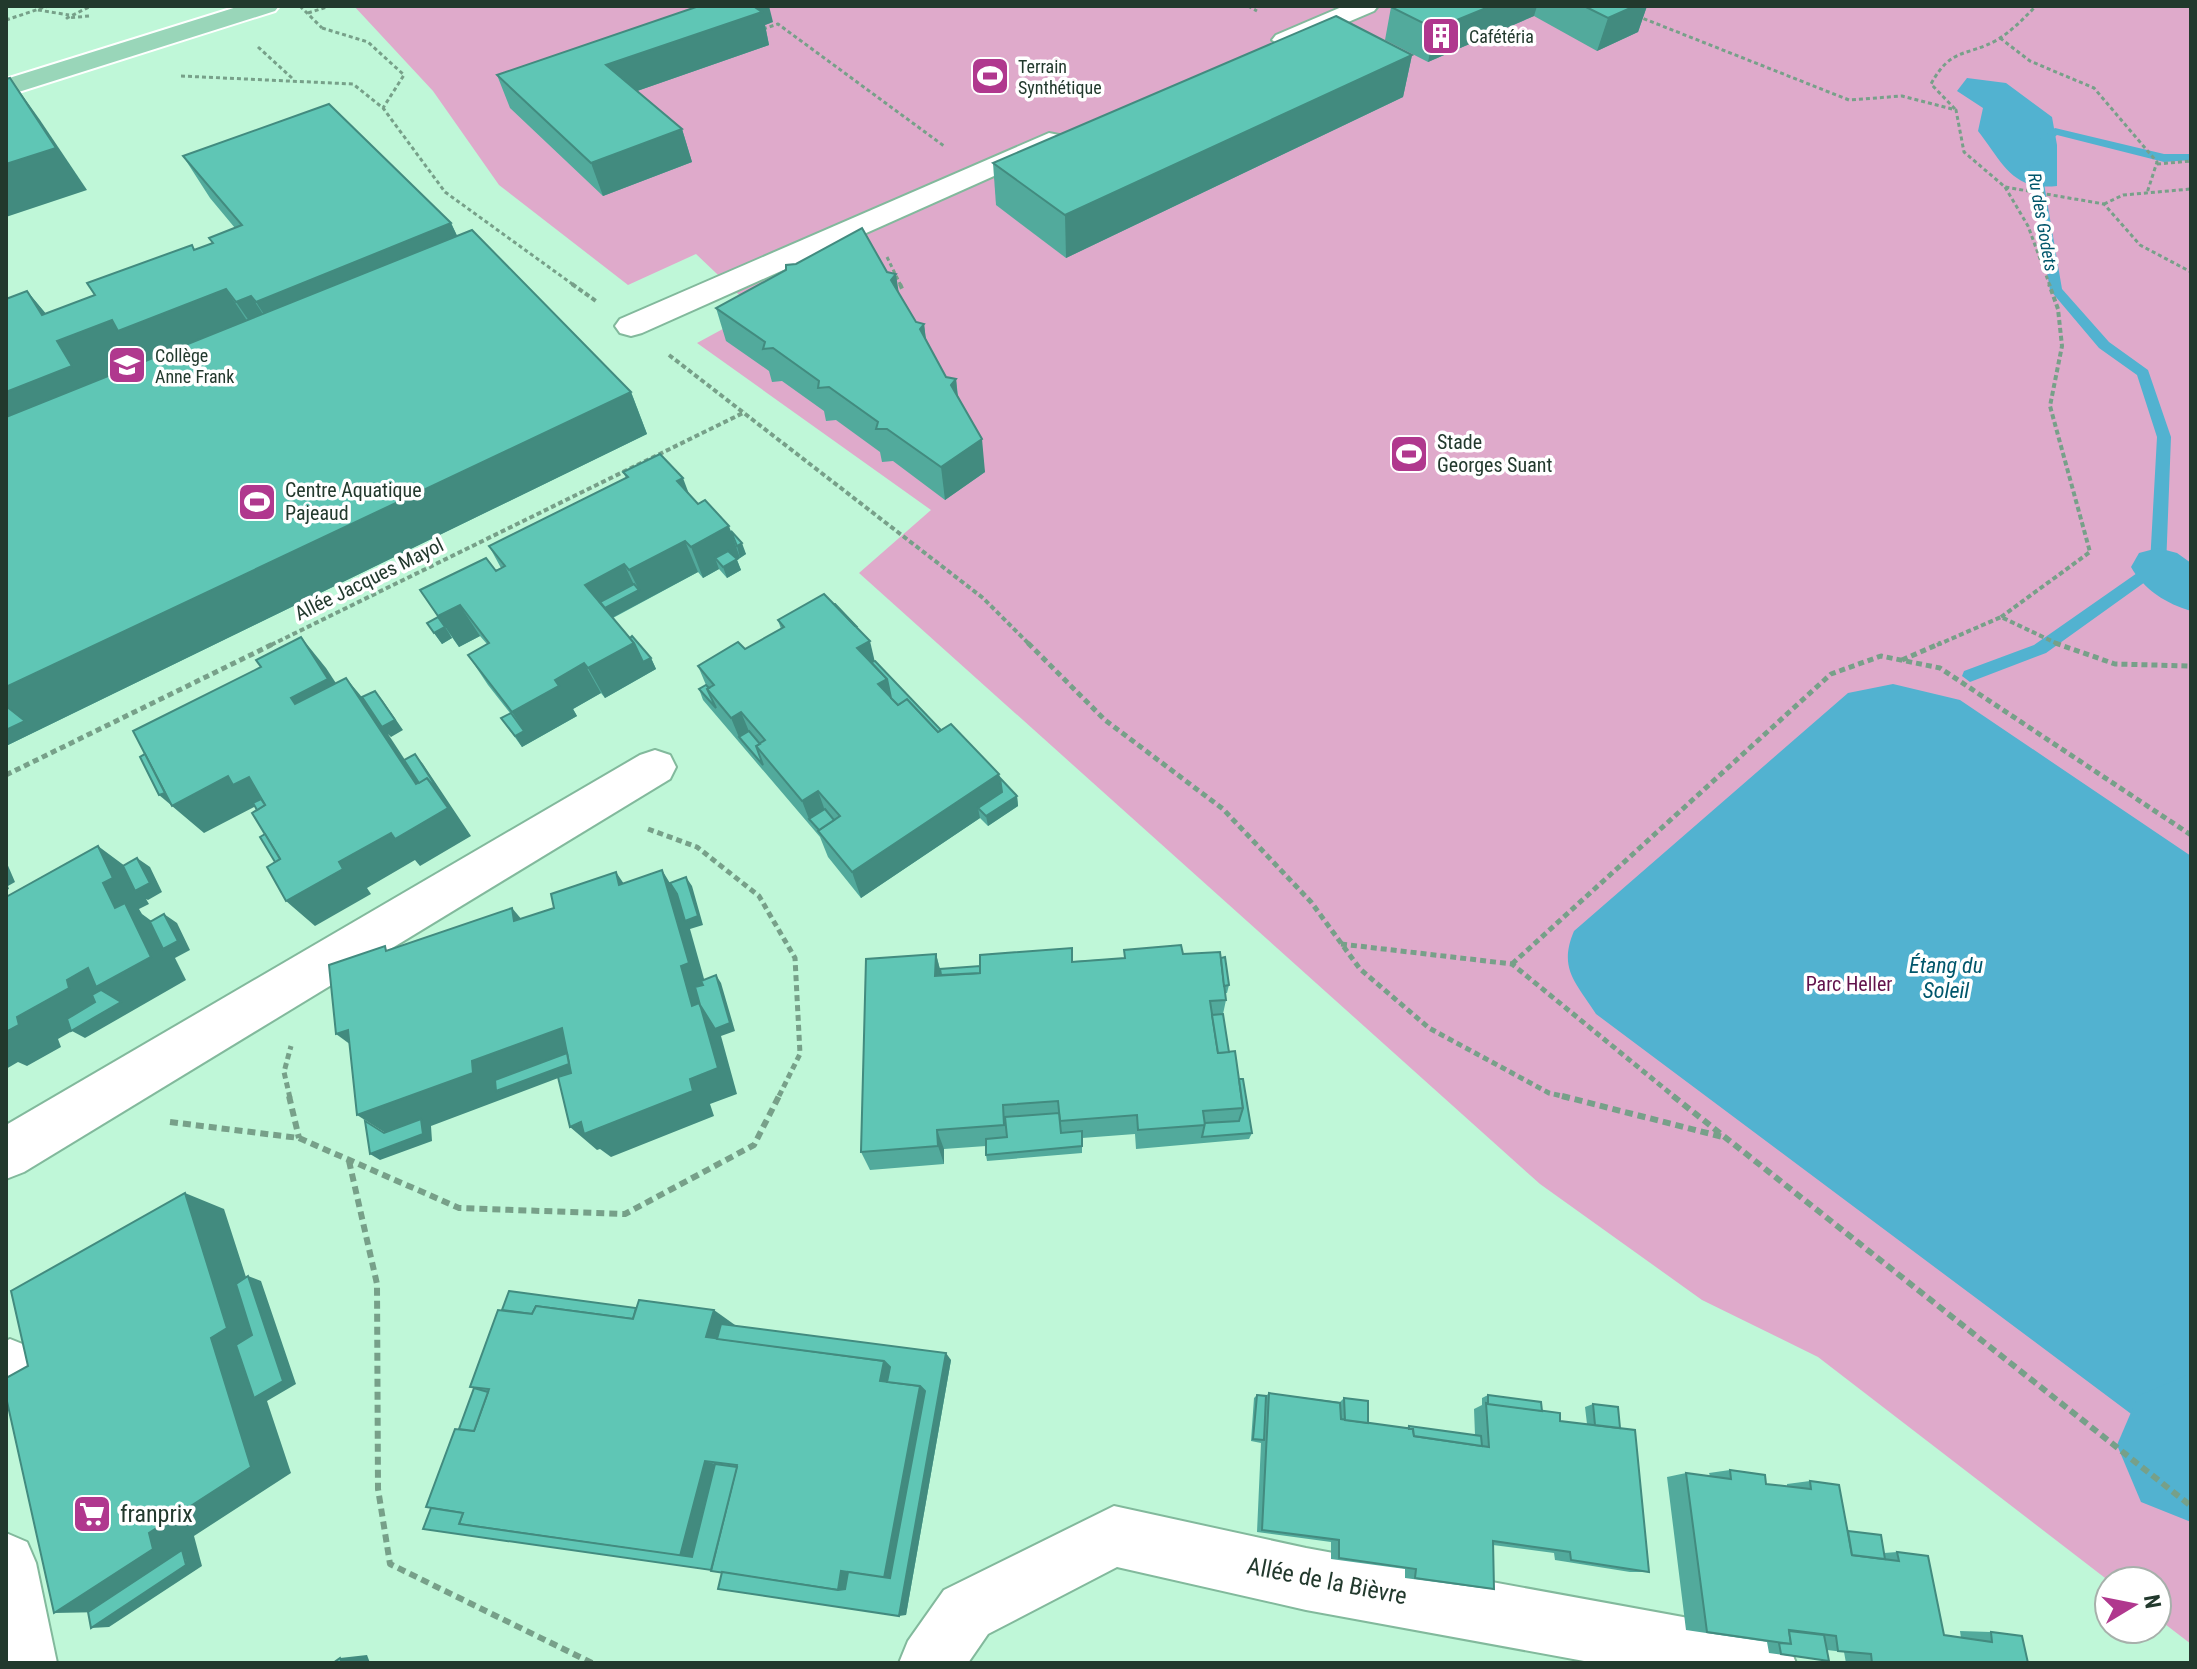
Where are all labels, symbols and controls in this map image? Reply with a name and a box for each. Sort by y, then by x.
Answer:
building icon: Cafétéria [1420,15,1462,57]
place label: Cafétéria [1469,26,1534,47]
sports icon: Terrain Synthétique [969,55,1011,97]
place label: Terrain Synthétique [1018,56,1102,98]
water label: Ru des Godets [2024,171,2062,273]
school or university icon: Collège Anne Frank [106,344,148,386]
place label: Collège Anne Frank [155,345,234,387]
place label: Stade Georges Suant [1437,430,1552,477]
sports icon: Stade Georges Suant [1388,433,1430,475]
place label: Centre Aquatique Pajeaud [285,478,422,525]
sports icon: Centre Aquatique Pajeaud [236,481,278,523]
street label: Allée Jacques Mayol [291,533,447,625]
water label: Étang du Soleil [1909,953,1983,1003]
park label: Parc Heller [1806,972,1892,996]
supermarket icon: franprix [71,1493,113,1535]
place label: franprix [120,1500,193,1528]
street label: Allée de la Bièvre [1245,1552,1409,1610]
north arrow [2093,1565,2173,1645]
text: N [2139,1593,2166,1610]

